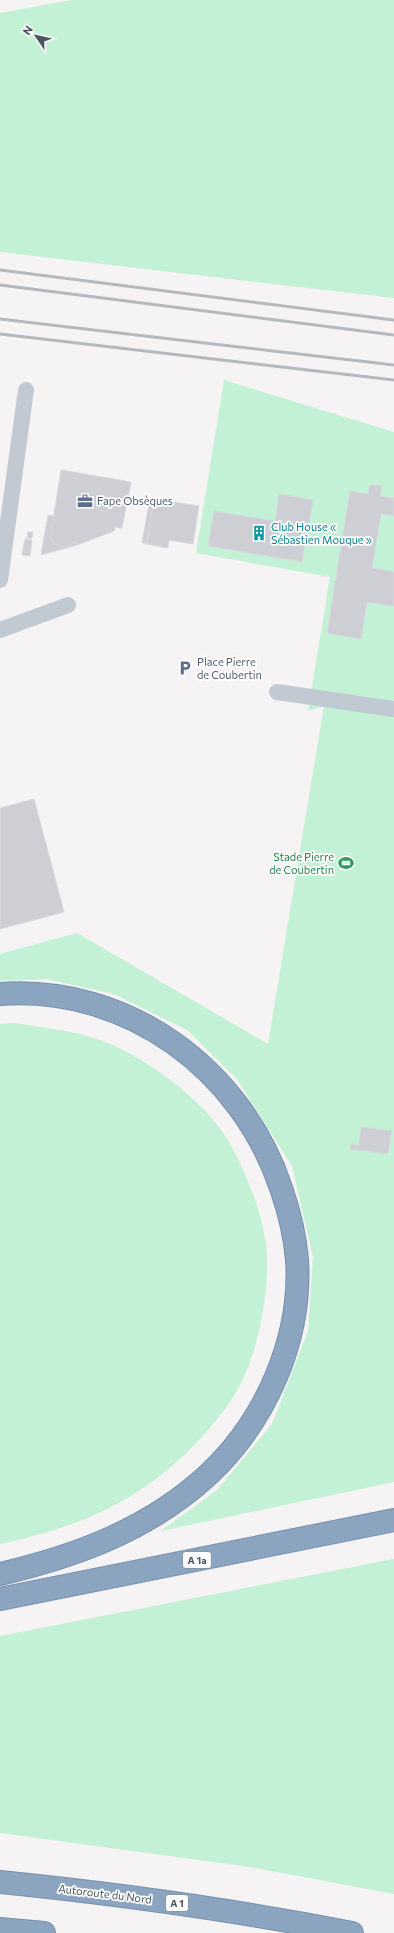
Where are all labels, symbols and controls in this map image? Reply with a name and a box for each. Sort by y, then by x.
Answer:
north arrow [16,16,56,56]
text: N [20,23,35,37]
office icon: Fape Obsèques [76,492,94,510]
place label: Fape Obsèques [97,494,173,507]
place label: Club House « Sébastien Mouque » [271,520,372,546]
building icon: Club House « Sébastien Mouque » [250,524,268,542]
place label: Place Pierre de Coubertin [197,655,262,681]
parking icon: Place Pierre de Coubertin [176,659,194,677]
place label: Stade Pierre de Coubertin [269,850,334,876]
sports icon: Stade Pierre de Coubertin [337,854,355,872]
road number: A 1a [183,1552,211,1568]
street label: Autoroute du Nord [58,1881,152,1906]
road number: A 1 [166,1895,188,1911]

